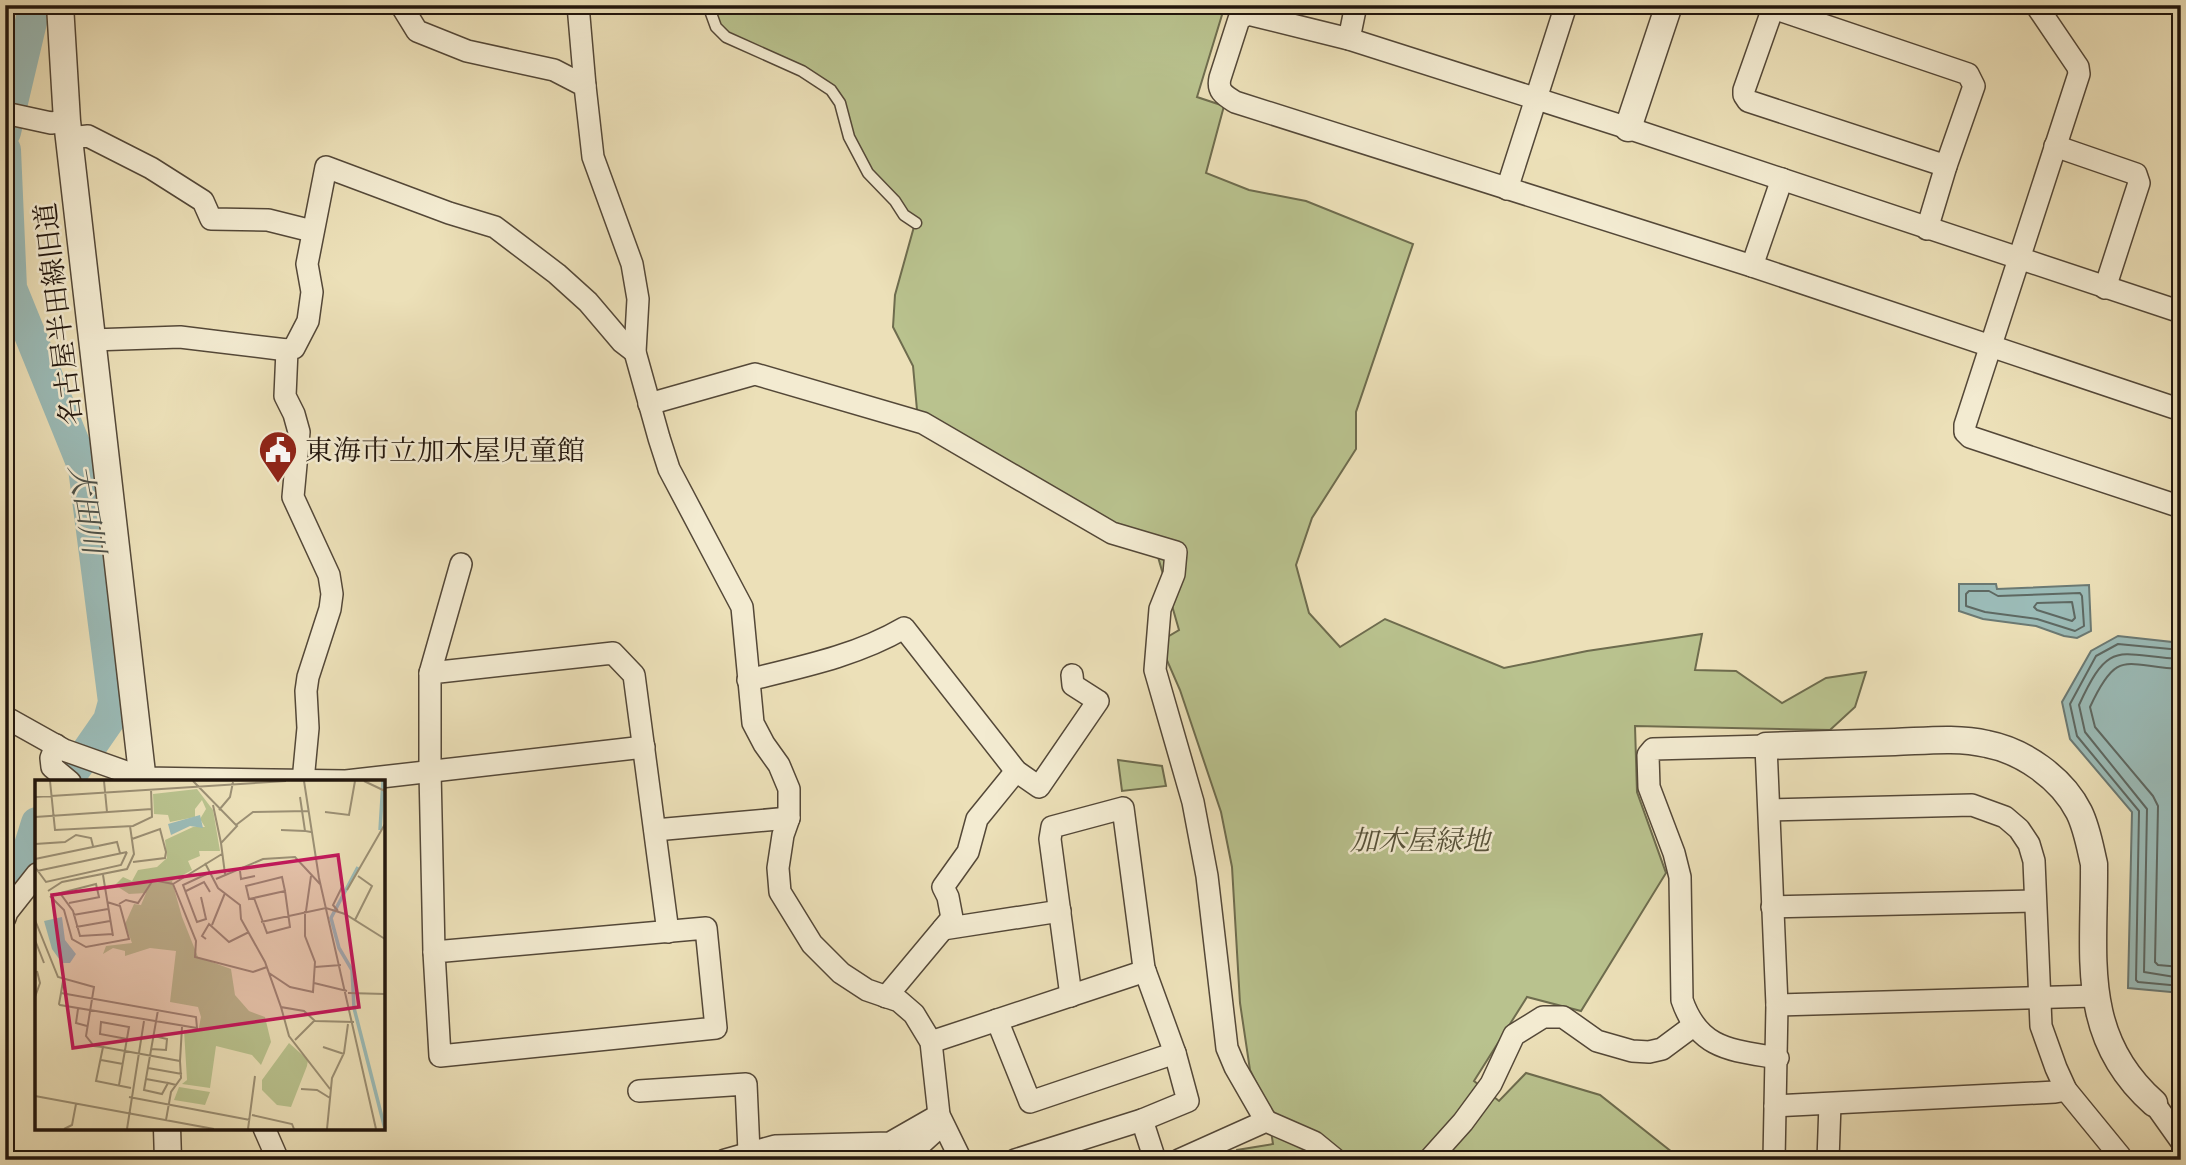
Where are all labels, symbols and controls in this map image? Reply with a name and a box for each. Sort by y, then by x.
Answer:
street label: 名古屋半田線旧道 [27,201,90,427]
public building icon: 東海市立加木屋児童館 [257,429,299,484]
place label: 東海市立加木屋児童館 [305,433,585,468]
water label: 大田川 [61,462,113,559]
inset map [35,780,385,1130]
park label: 加木屋緑地 [1350,823,1493,858]

